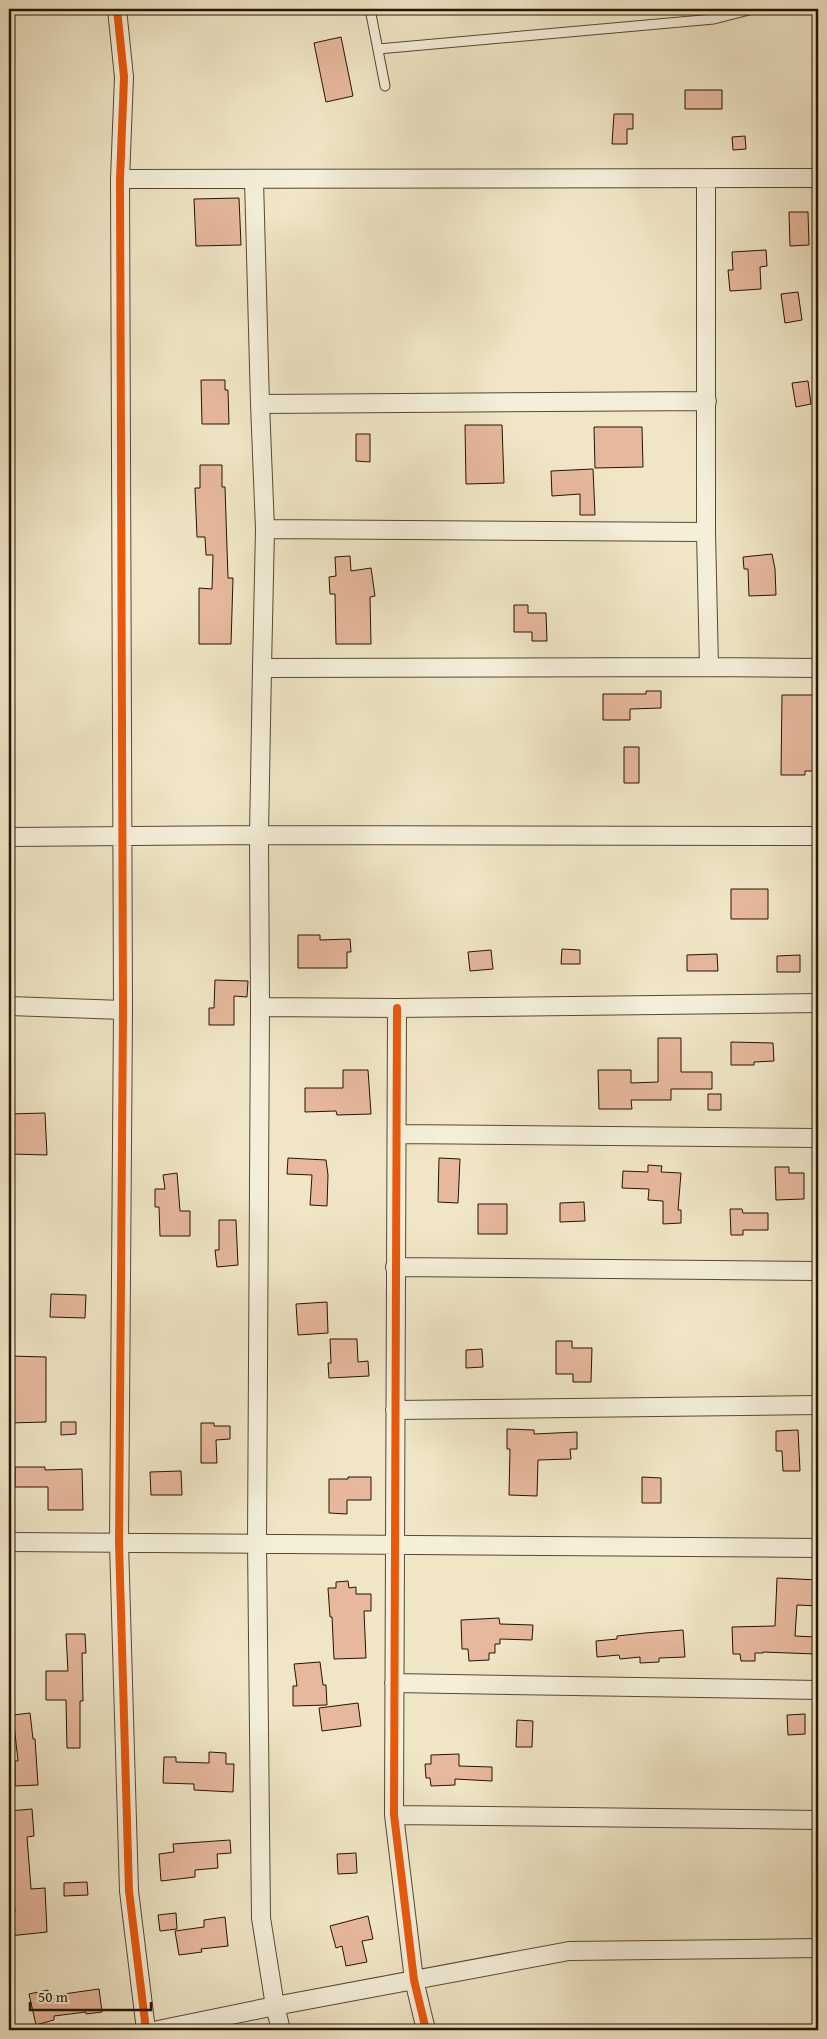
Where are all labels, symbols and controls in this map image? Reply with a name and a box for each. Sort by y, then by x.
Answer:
scale bar [30,1979,151,2011]
text: 50 m [38,1986,69,2007]

